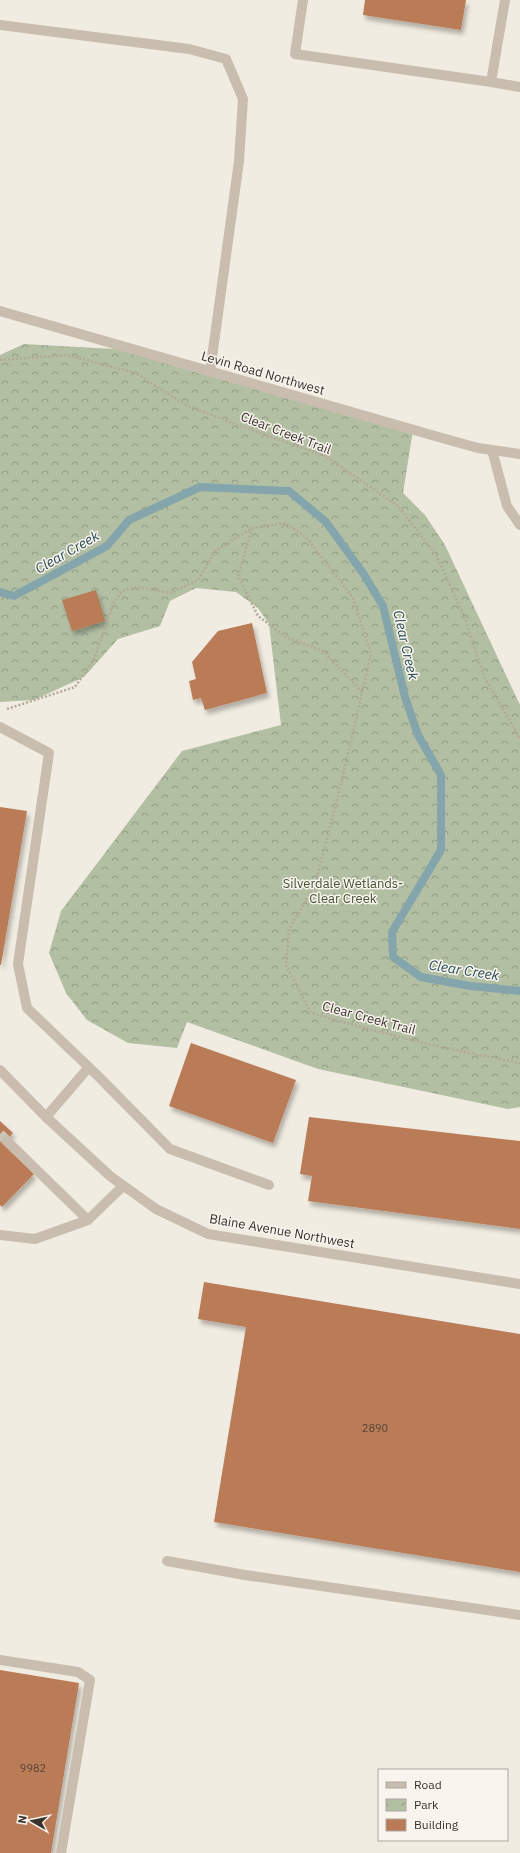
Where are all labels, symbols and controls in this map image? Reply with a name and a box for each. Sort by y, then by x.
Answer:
street label: Levin Road Northwest [199,347,327,399]
street label: Clear Creek Trail [238,408,334,458]
water label: Clear Creek [32,526,103,578]
water label: Clear Creek [389,608,423,682]
park label: Silverdale Wetlands- Clear Creek [283,875,403,907]
water label: Clear Creek [428,956,501,985]
street label: Clear Creek Trail [321,997,418,1039]
street label: Blaine Avenue Northwest [208,1210,356,1252]
house number: 2890 [362,1421,388,1435]
house number: 9982 [20,1761,46,1775]
legend [378,1769,508,1841]
text: Road [414,1777,442,1792]
text: Park [414,1797,439,1812]
north arrow [12,1801,52,1841]
text: N [15,1814,30,1824]
text: Building [414,1817,459,1832]

